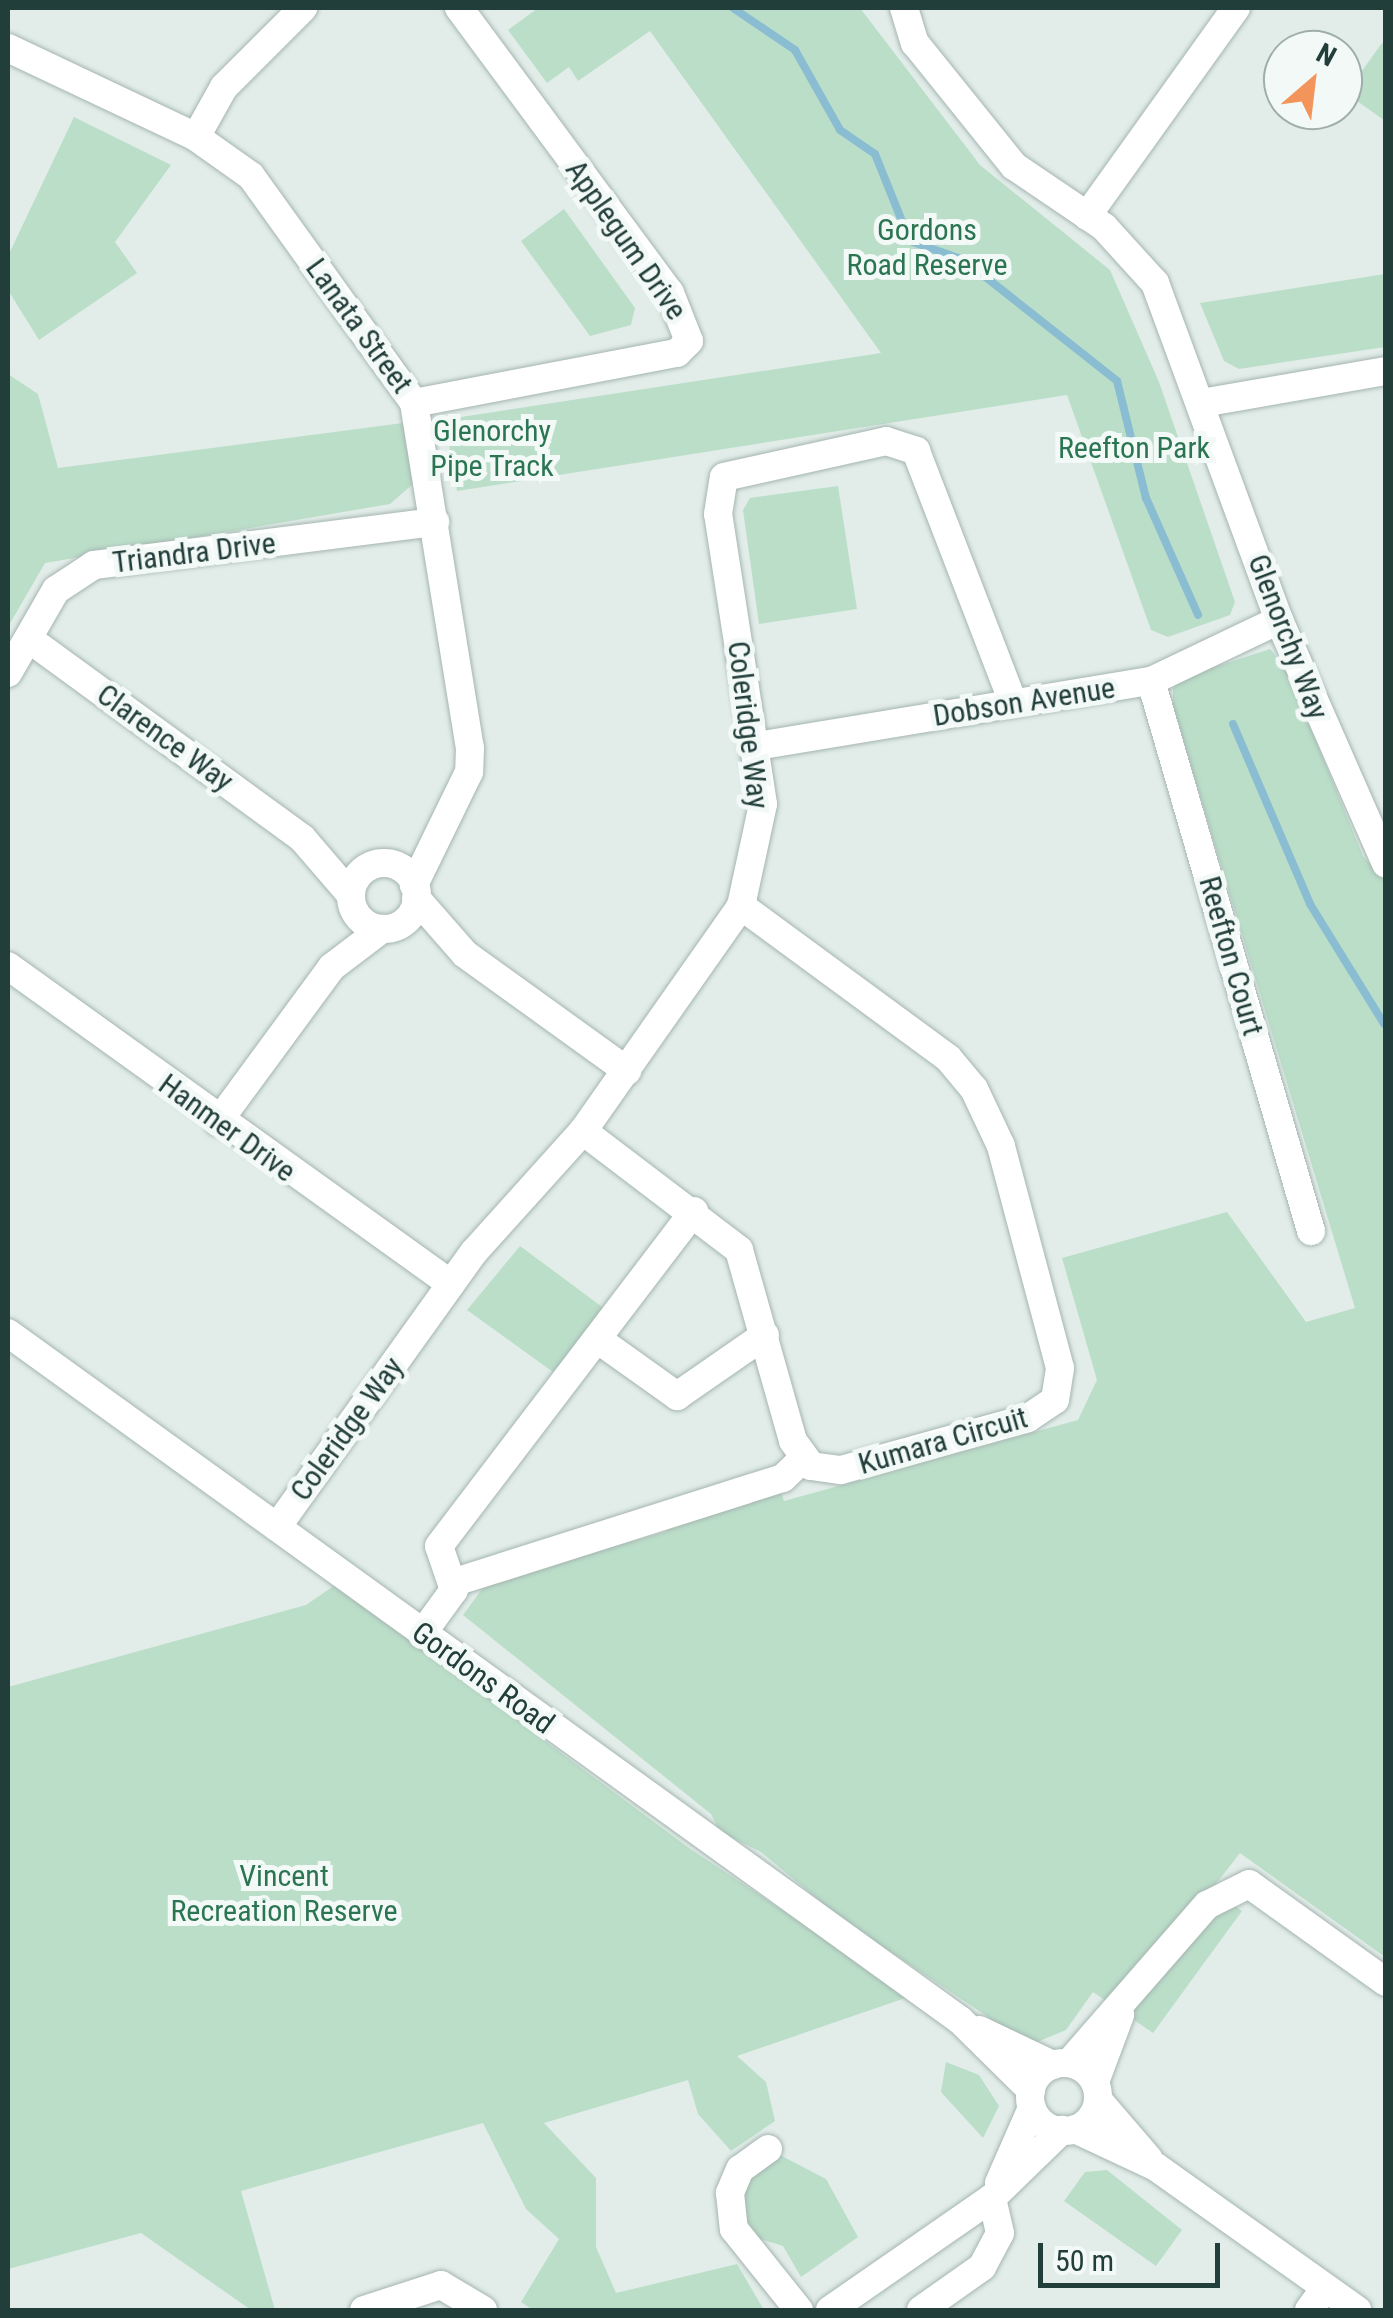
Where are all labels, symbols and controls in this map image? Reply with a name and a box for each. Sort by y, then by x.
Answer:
north arrow [1263,30,1363,130]
text: N [1311,36,1342,73]
street label: Applegum Drive [558,153,694,327]
park label: Gordons Road Reserve [847,212,1007,282]
street label: Lanata Street [298,252,420,400]
park label: Glenorchy Pipe Track [430,413,554,484]
park label: Reefton Park [1058,430,1210,466]
street label: Triandra Drive [110,525,278,581]
street label: Glenorchy Way [1240,549,1336,725]
street label: Coleridge Way [720,639,776,811]
street label: Dobson Avenue [931,670,1117,734]
street label: Clarence Way [90,677,240,799]
street label: Reefton Court [1191,872,1271,1040]
street label: Hanmer Drive [152,1066,302,1190]
street label: Coleridge Way [283,1350,411,1508]
street label: Kumara Circuit [854,1400,1032,1482]
street label: Gordons Road [405,1614,561,1742]
park label: Vincent Recreation Reserve [170,1858,398,1928]
scale bar [1043,2223,1226,2285]
text: 50 m [1055,2243,1114,2278]

